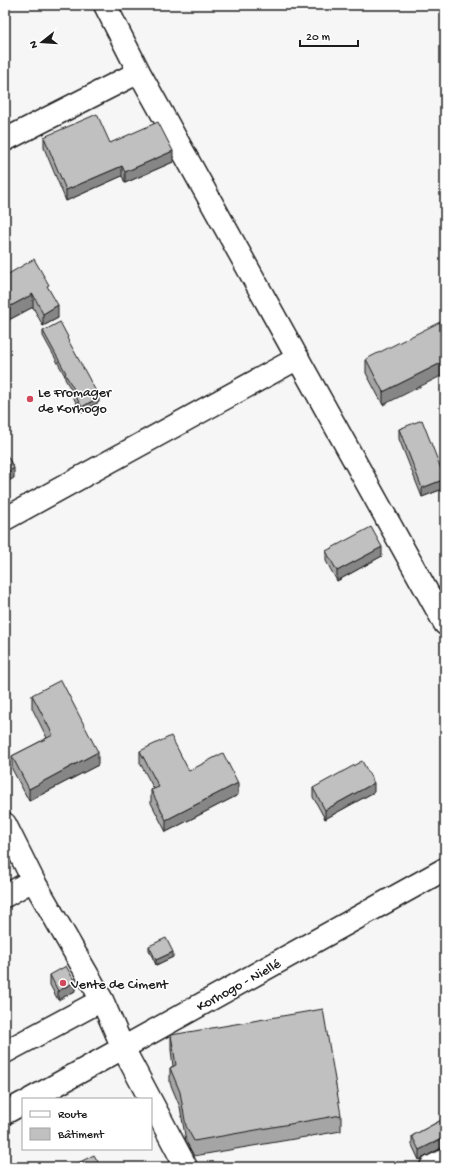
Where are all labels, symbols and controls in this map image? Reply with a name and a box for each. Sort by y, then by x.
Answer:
north arrow [22,22,62,62]
scale bar [300,22,358,48]
text: 20 m [306,31,331,45]
text: N [28,39,41,50]
place label: Le Fromager de Korhogo [38,385,112,418]
marker: Le Fromager de Korhogo [25,394,35,404]
street label: Korhogo - Niellé [194,956,285,1016]
place label: Vente de Ciment [70,977,169,994]
marker: Vente de Ciment [58,978,68,988]
legend [22,1098,152,1150]
text: Route [58,1109,88,1123]
text: Bâtiment [57,1129,105,1143]

